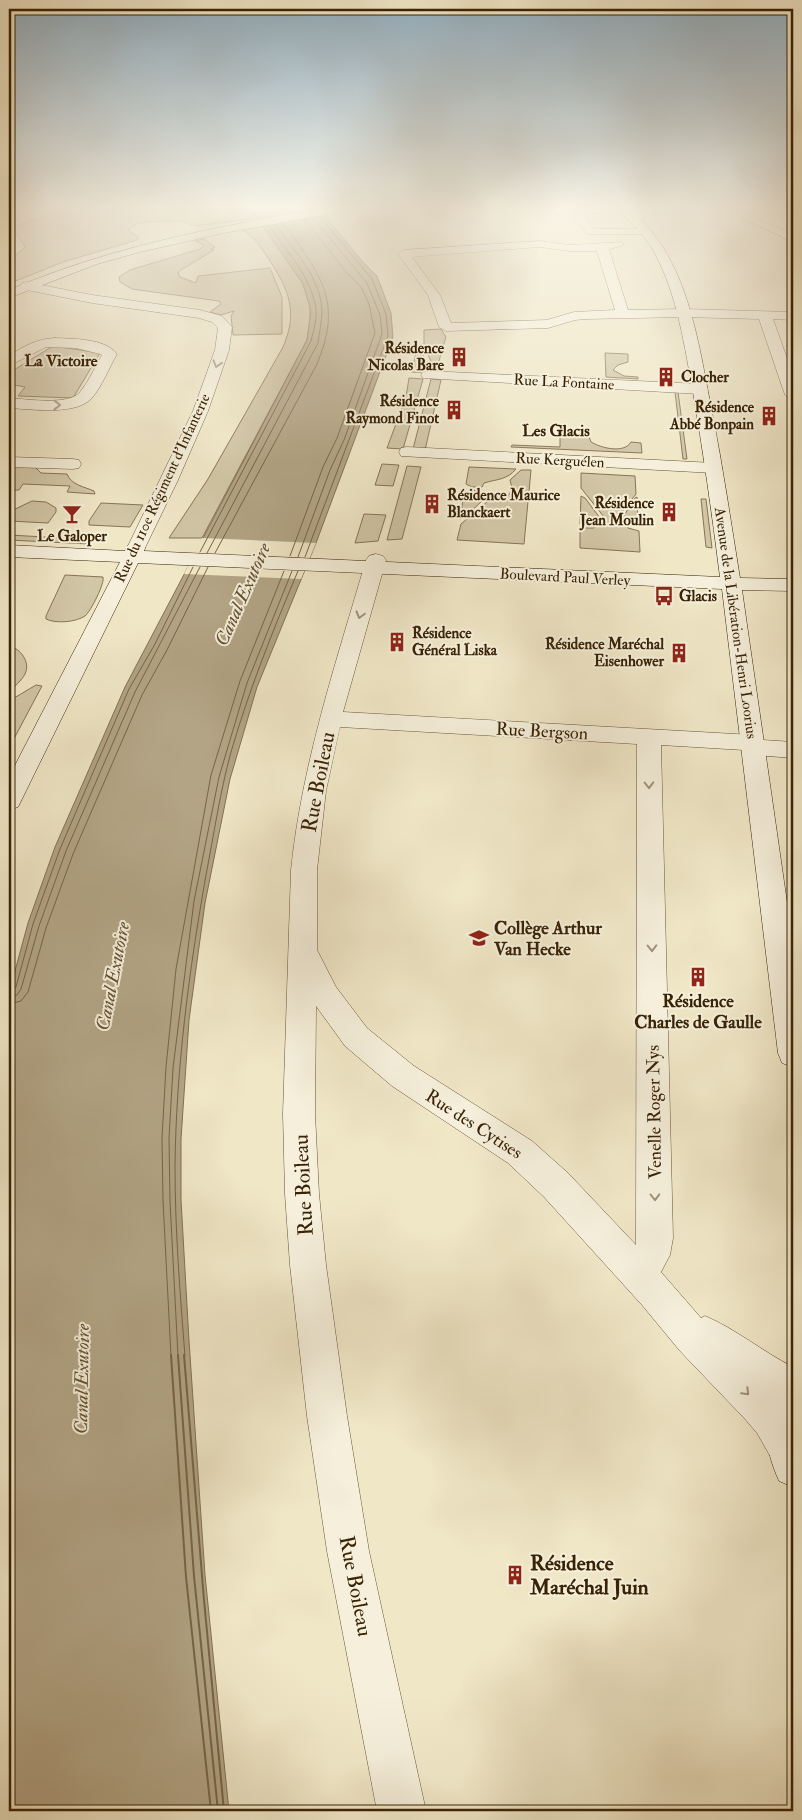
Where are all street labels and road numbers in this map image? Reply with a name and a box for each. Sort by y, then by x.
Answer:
street label: Rue La Fontaine [513,370,615,395]
street label: Rue du 110e Régiment d'Infanterie [110,391,215,586]
street label: Rue Kerguélen [515,449,605,472]
street label: Avenue de la Libération-Henri Loorius [710,505,761,740]
street label: Boulevard Paul Verley [499,565,631,590]
street label: Rue Bergson [495,718,589,745]
street label: Rue Boileau [296,729,341,835]
street label: Venelle Roger Nys [642,1045,667,1179]
street label: Rue des Cytises [421,1085,527,1164]
street label: Rue Boileau [287,1133,320,1237]
street label: Rue Boileau [333,1534,379,1639]

